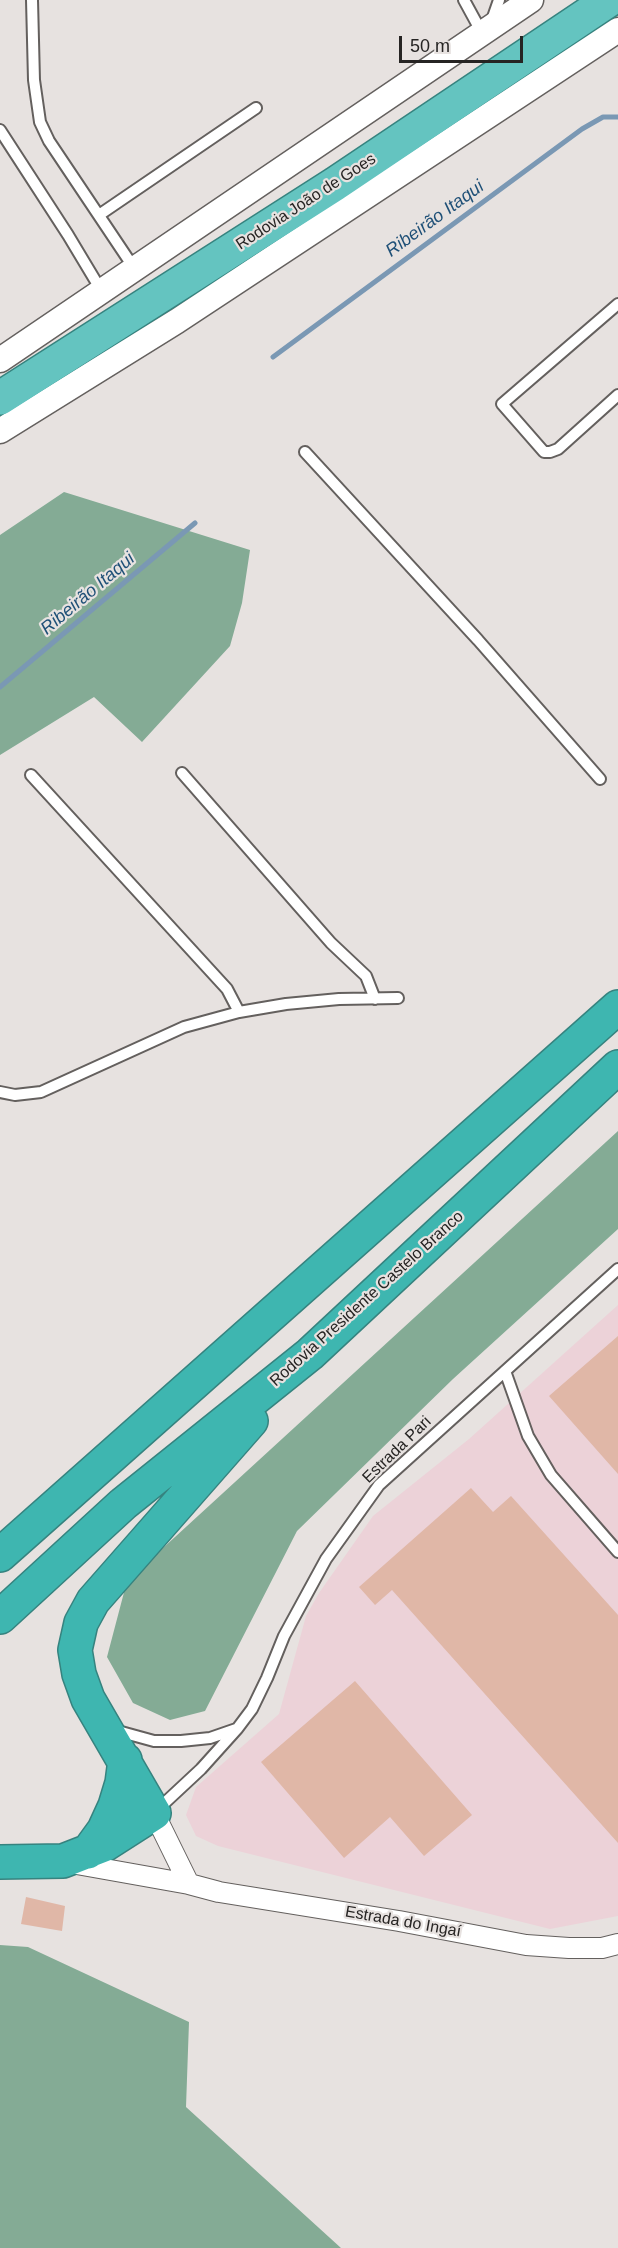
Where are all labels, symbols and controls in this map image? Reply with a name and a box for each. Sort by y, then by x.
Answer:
scale bar [402,24,526,62]
text: 50 m [410,36,450,56]
street label: Rodovia João de Goes [233,150,379,254]
water label: Ribeirão Itaqui [382,176,488,262]
water label: Ribeirão Itaqui [37,548,139,640]
street label: Rodovia Presidente Castelo Branco [266,1207,468,1391]
street label: Estrada Pari [359,1413,435,1487]
street label: Estrada do Ingaí [344,1902,462,1942]

